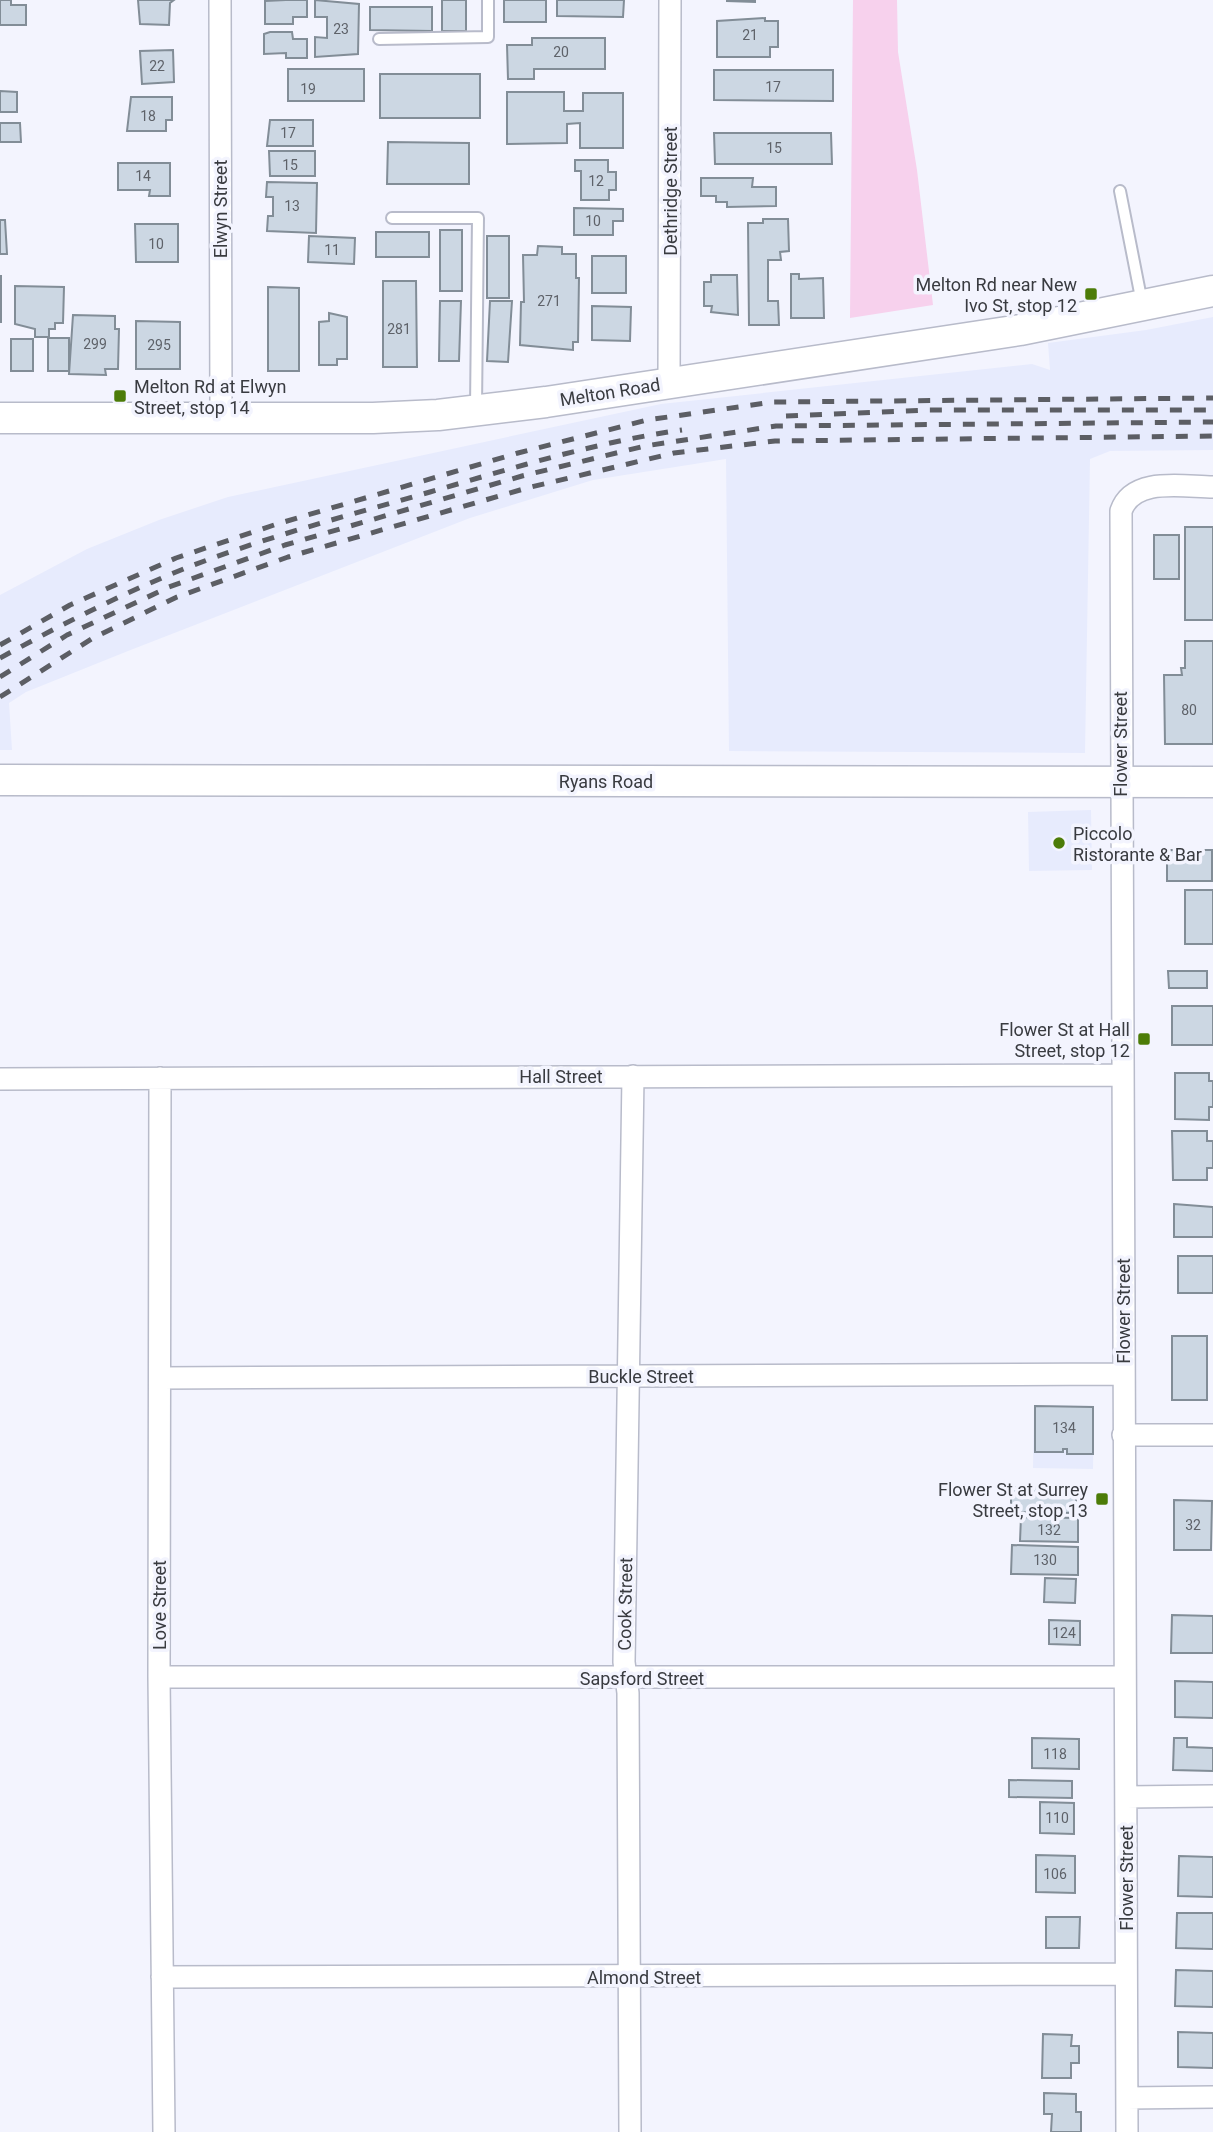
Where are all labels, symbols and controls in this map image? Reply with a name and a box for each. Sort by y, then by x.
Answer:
house number: 23 [333,21,349,37]
house number: 21 [742,27,758,43]
house number: 20 [553,44,569,60]
house number: 22 [149,58,165,74]
house number: 17 [765,79,781,95]
house number: 19 [300,81,316,97]
house number: 18 [140,108,156,124]
house number: 17 [280,125,296,141]
street label: Dethridge Street [660,126,681,256]
house number: 15 [766,140,782,156]
house number: 15 [282,157,298,173]
street label: Elwyn Street [210,160,231,258]
house number: 14 [135,168,151,184]
house number: 12 [588,173,604,189]
house number: 13 [284,198,300,214]
house number: 10 [585,213,601,229]
house number: 10 [148,236,164,252]
house number: 11 [324,242,340,258]
place label: Melton Rd near New Ivo St, stop 12 [916,274,1077,316]
marker: Melton Rd near New Ivo St, stop 12 [1083,286,1099,302]
house number: 271 [537,293,561,309]
house number: 281 [387,321,411,337]
house number: 299 [83,336,107,352]
house number: 295 [147,337,171,353]
street label: Melton Road [558,374,662,410]
place label: Melton Rd at Elwyn Street, stop 14 [134,376,286,418]
marker: Melton Rd at Elwyn Street, stop 14 [112,388,128,404]
street label: Flower Street [1110,691,1131,797]
house number: 80 [1181,702,1197,718]
street label: Ryans Road [559,771,653,792]
place label: Piccolo Ristorante & Bar [1073,823,1202,865]
marker: Piccolo Ristorante & Bar [1051,835,1067,851]
place label: Flower St at Hall Street, stop 12 [999,1019,1130,1061]
marker: Flower St at Hall Street, stop 12 [1136,1031,1152,1047]
street label: Hall Street [519,1066,603,1087]
street label: Flower Street [1113,1258,1134,1364]
street label: Buckle Street [588,1366,694,1387]
house number: 134 [1052,1420,1076,1436]
place label: Flower St at Surrey Street, stop 13 [938,1479,1088,1521]
marker: Flower St at Surrey Street, stop 13 [1094,1491,1110,1507]
house number: 32 [1185,1517,1201,1533]
house number: 132 [1037,1522,1061,1538]
house number: 130 [1033,1552,1057,1568]
street label: Cook Street [614,1557,636,1651]
street label: Love Street [149,1560,170,1650]
house number: 124 [1052,1625,1076,1641]
street label: Sapsford Street [580,1668,704,1689]
house number: 118 [1043,1746,1067,1762]
house number: 110 [1045,1810,1069,1826]
street label: Flower Street [1116,1825,1137,1931]
house number: 106 [1043,1866,1067,1882]
street label: Almond Street [587,1967,701,1988]

